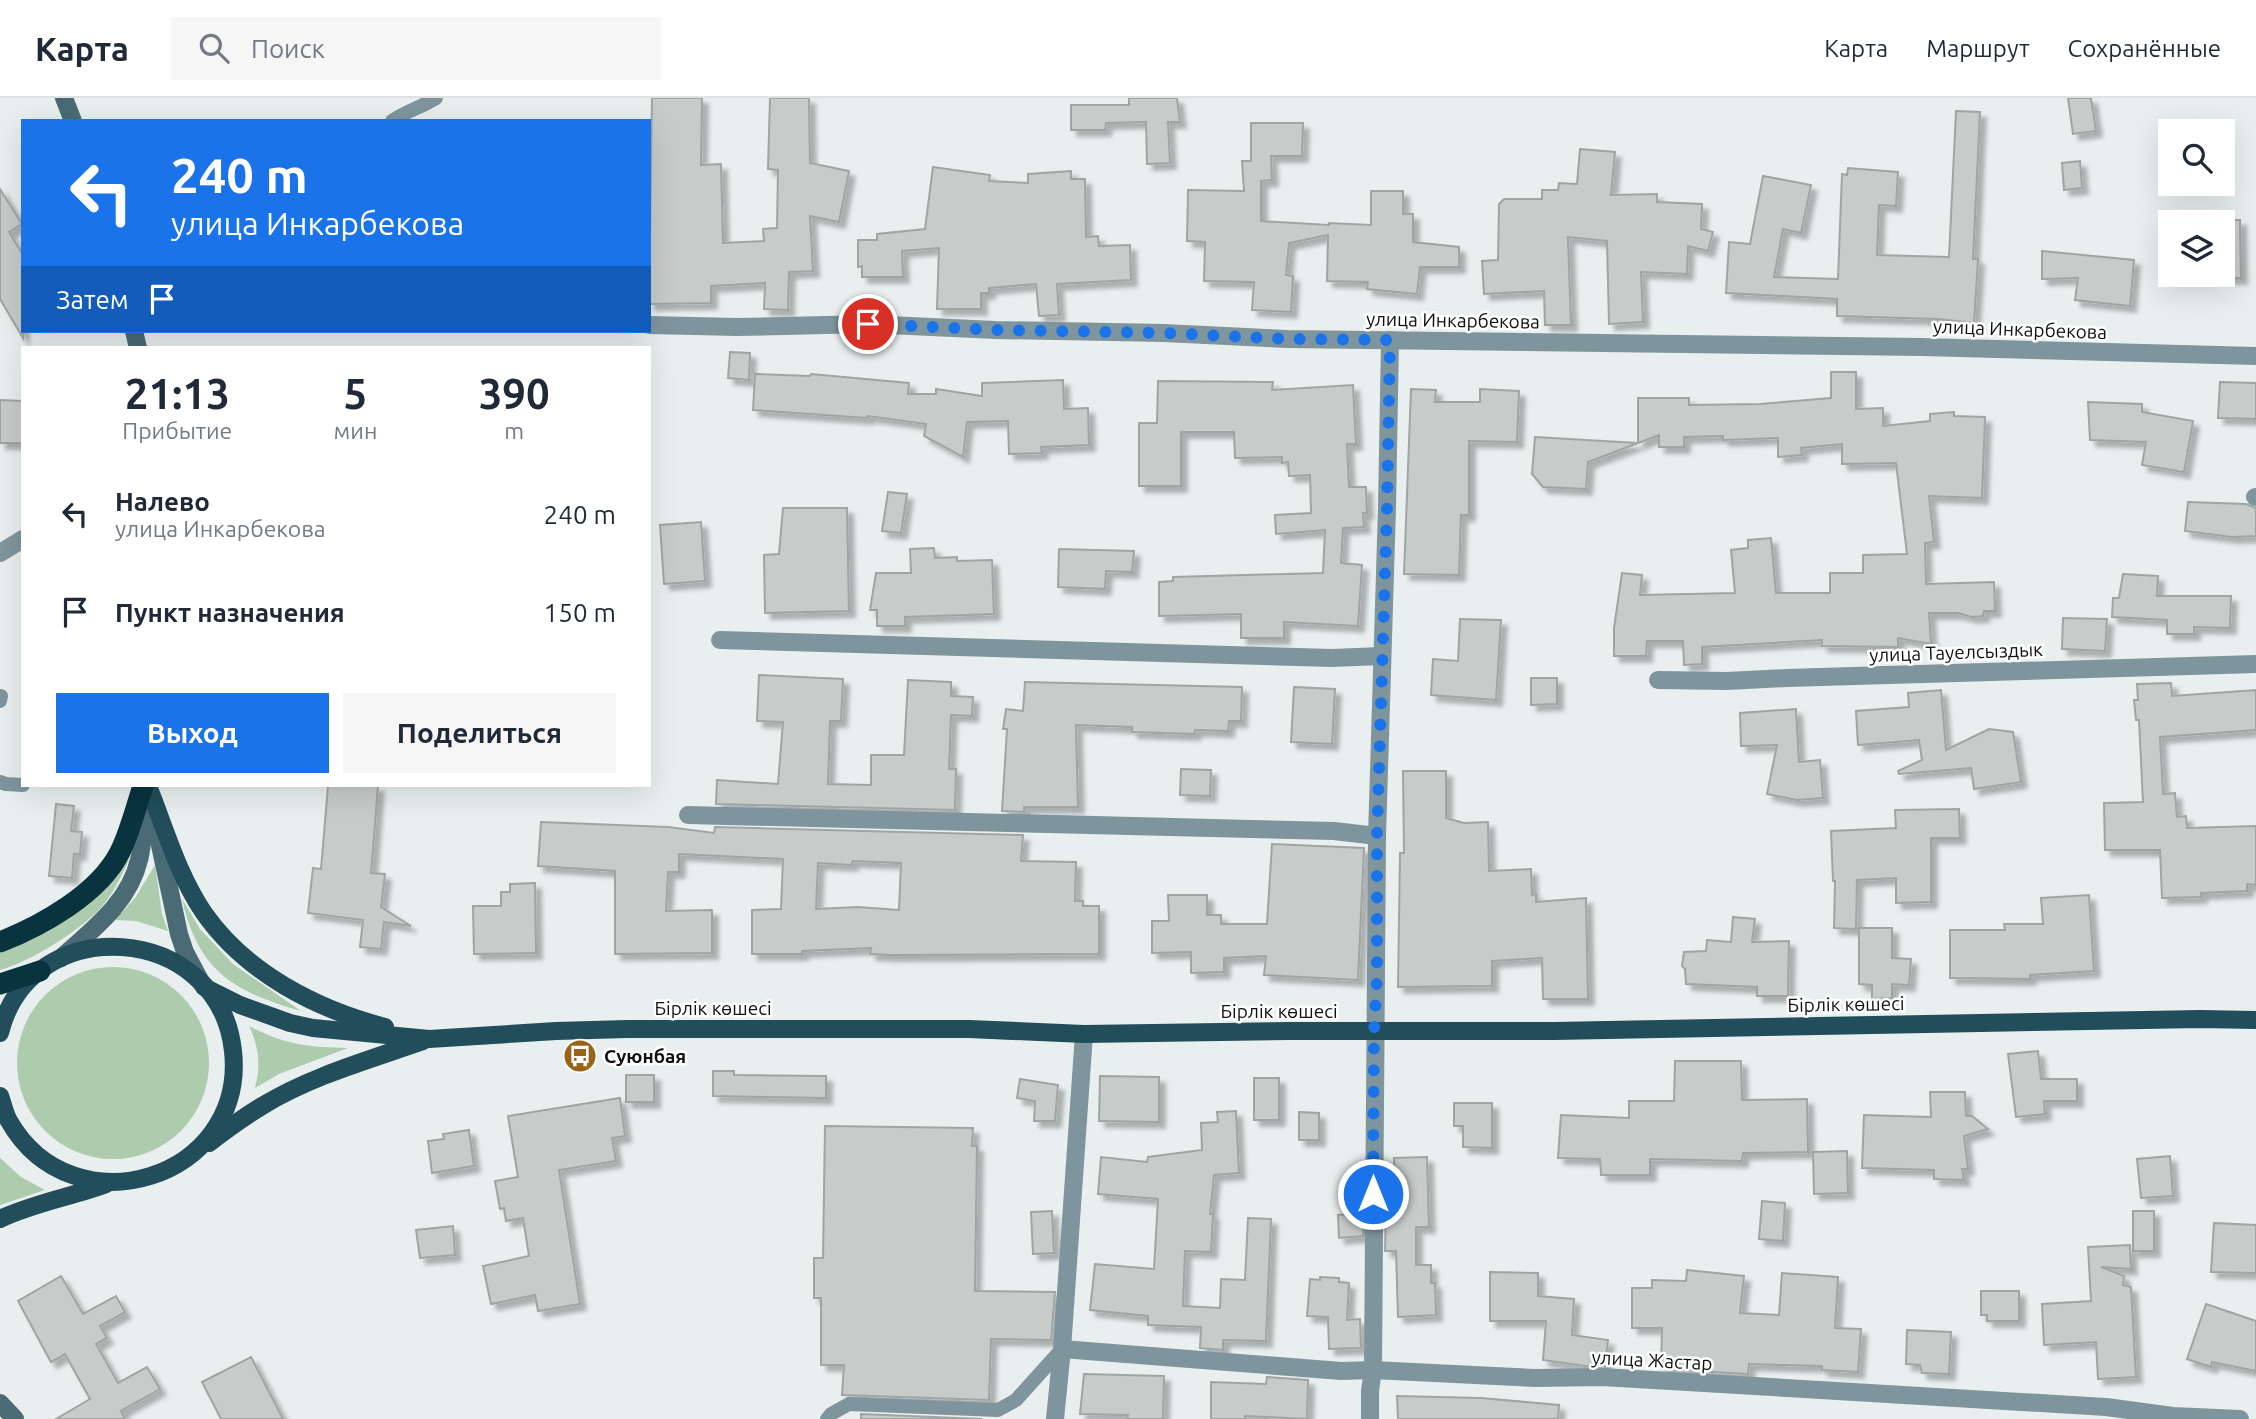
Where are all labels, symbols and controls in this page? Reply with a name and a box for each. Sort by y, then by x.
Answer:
search box [171,17,661,80]
icon: search [195,29,233,67]
text: Карта [35,30,129,67]
text: Поиск [251,34,325,63]
text: Карта [1824,35,1888,62]
text: Маршрут [1926,35,2030,62]
text: Сохранённые [2068,35,2221,62]
map controls [2158,119,2235,287]
button: search [2158,119,2235,196]
icon: left [56,147,147,238]
text: 240 m [171,147,308,202]
text: улица Инкарбекова [171,205,464,241]
button: layers [2158,210,2235,287]
icon: arrive [143,280,181,318]
text: Затем [56,285,129,314]
pin [838,294,898,354]
icon: arrive [849,305,887,343]
street label: улица Инкарбекова [1366,307,1540,333]
street label: улица Инкарбекова [1933,315,2107,343]
text: 21:13 [125,370,230,417]
text: 5 [344,370,367,417]
text: 390 [479,370,550,417]
text: Прибытие [122,418,232,443]
text: мин [334,418,377,443]
text: m [504,418,524,443]
text: Налево [115,487,210,516]
icon: left [56,495,94,533]
text: 240 m [544,500,616,529]
text: улица Инкарбекова [115,516,326,541]
icon: arrive [56,593,94,631]
text: Пункт назначения [115,598,345,627]
text: 150 m [544,598,616,627]
street label: улица Тауелсыздык [1869,638,2043,666]
button: Выход [56,693,329,773]
button: Поделиться [343,693,616,773]
street label: Бірлік көшесі [1787,992,1905,1016]
street label: Бірлік көшесі [654,997,772,1019]
street label: Бірлік көшесі [1220,1000,1338,1022]
bus stop icon: Суюнбая [561,1037,599,1075]
place label: Суюнбая [604,1045,686,1067]
position arrow [1336,1157,1410,1231]
street label: улица Жастар [1591,1346,1713,1374]

